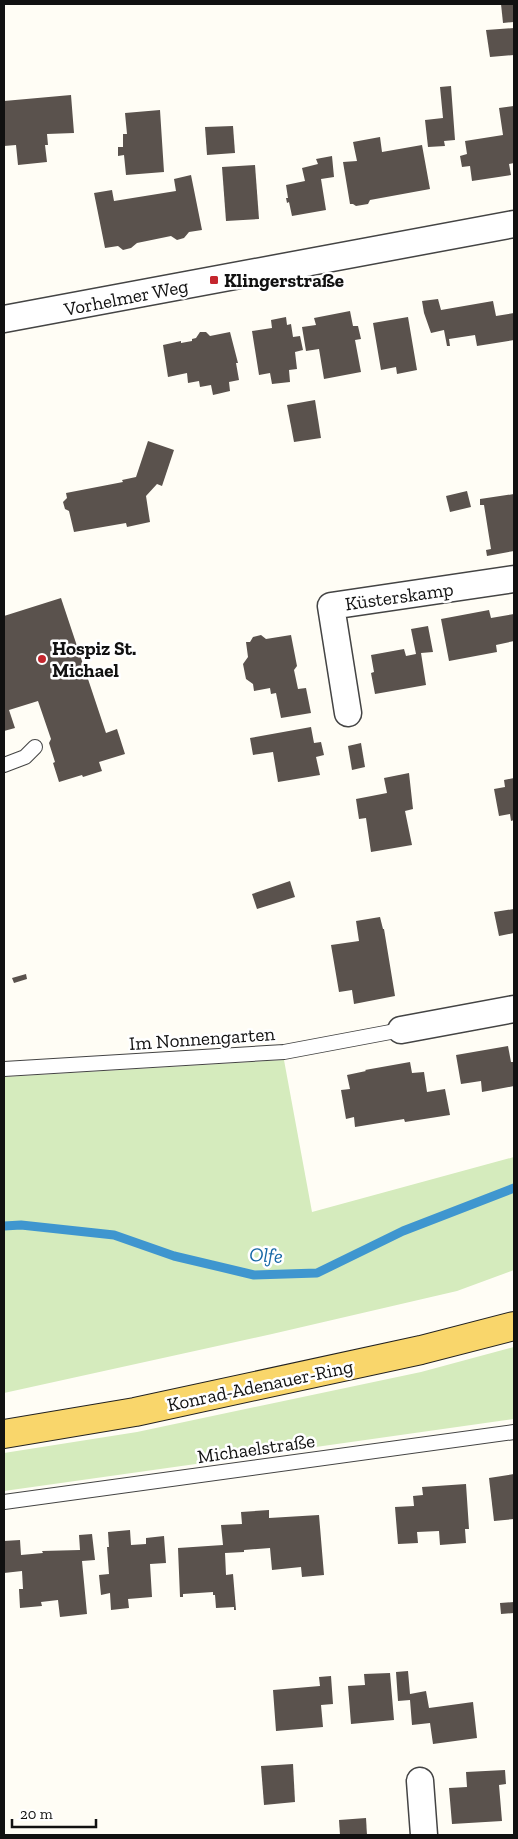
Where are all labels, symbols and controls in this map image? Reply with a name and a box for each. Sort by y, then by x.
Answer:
place label: Klingerstraße [224,269,344,292]
street label: Vorhelmer Weg [61,274,191,321]
marker: Klingerstraße [208,274,220,286]
street label: Küsterskamp [343,578,455,615]
place label: Hospiz St. Michael [52,637,136,682]
marker: Hospiz St. Michael [36,653,48,665]
street label: Im Nonnengarten [128,1022,276,1055]
water label: Olfe [249,1242,283,1268]
street label: Konrad-Adenauer-Ring [165,1354,356,1416]
street label: Michaelstraße [196,1429,316,1468]
scale bar [12,1796,96,1828]
text: 20 m [20,1805,53,1823]

